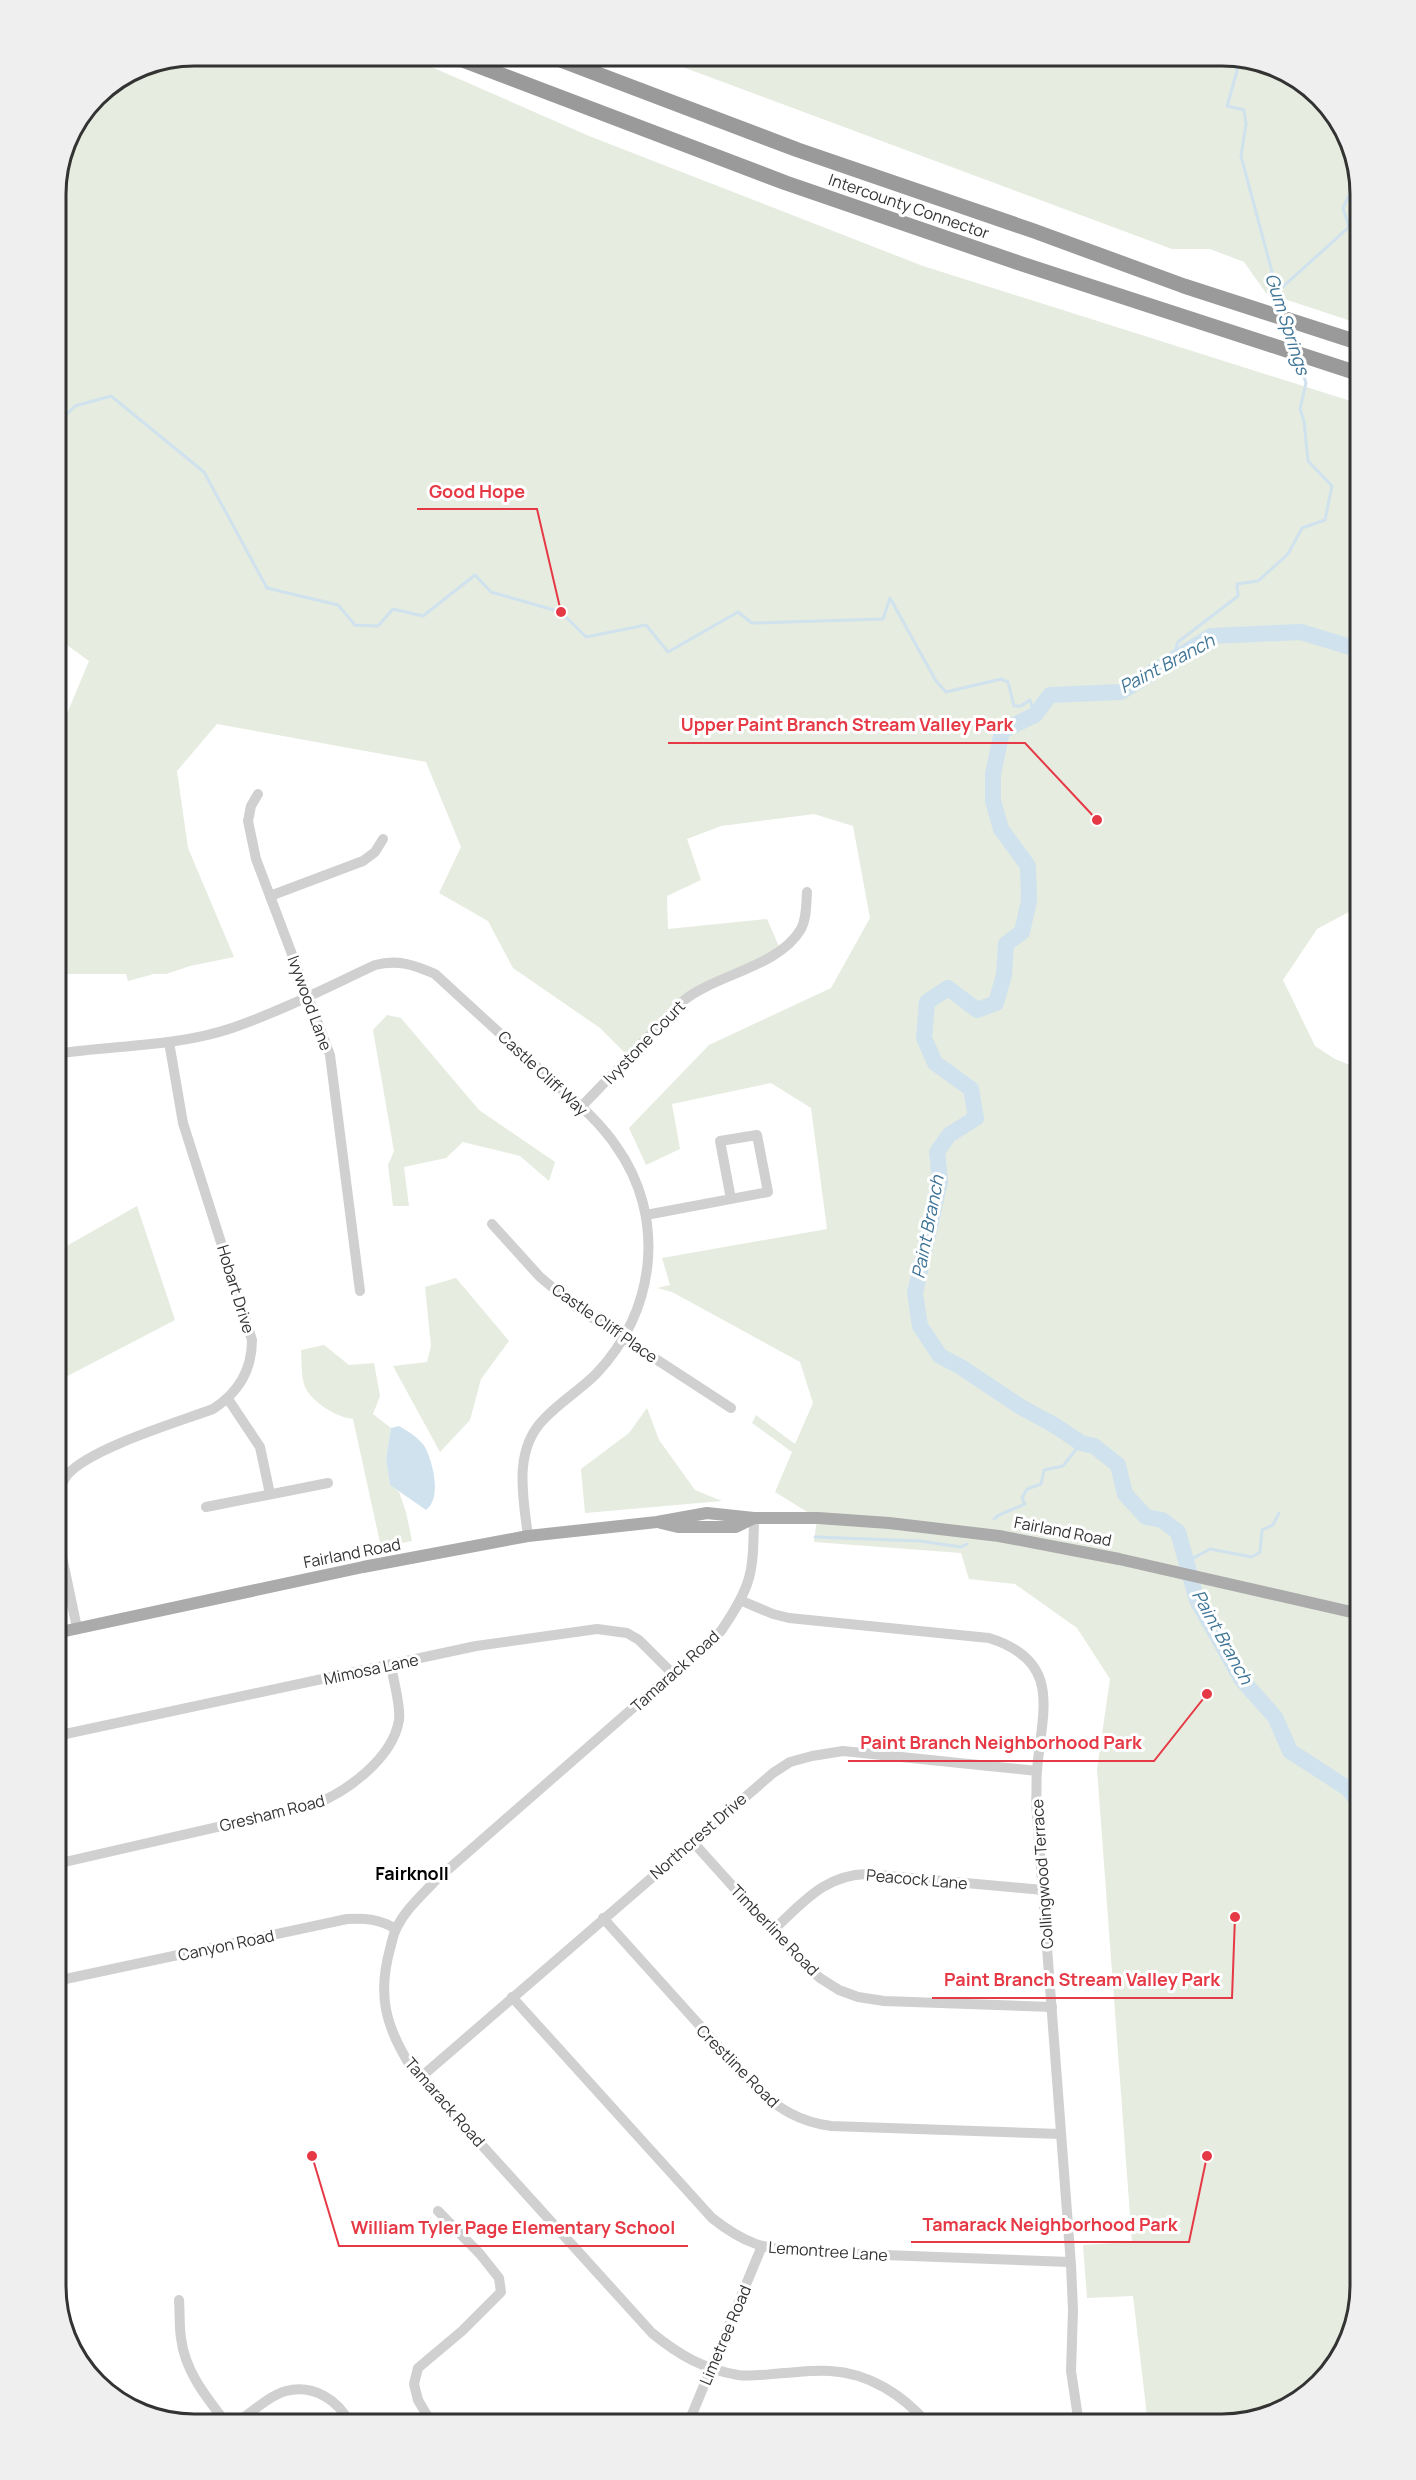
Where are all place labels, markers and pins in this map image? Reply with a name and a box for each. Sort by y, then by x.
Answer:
callout: Good Hope [417,473,537,509]
callout: Upper Paint Branch Stream Valley Park [668,707,1025,743]
callout: Paint Branch Neighborhood Park [848,1725,1154,1761]
callout: Paint Branch Stream Valley Park [932,1962,1232,1998]
callout: Tamarack Neighborhood Park [911,2206,1189,2242]
callout: William Tyler Page Elementary School [339,2210,688,2246]

